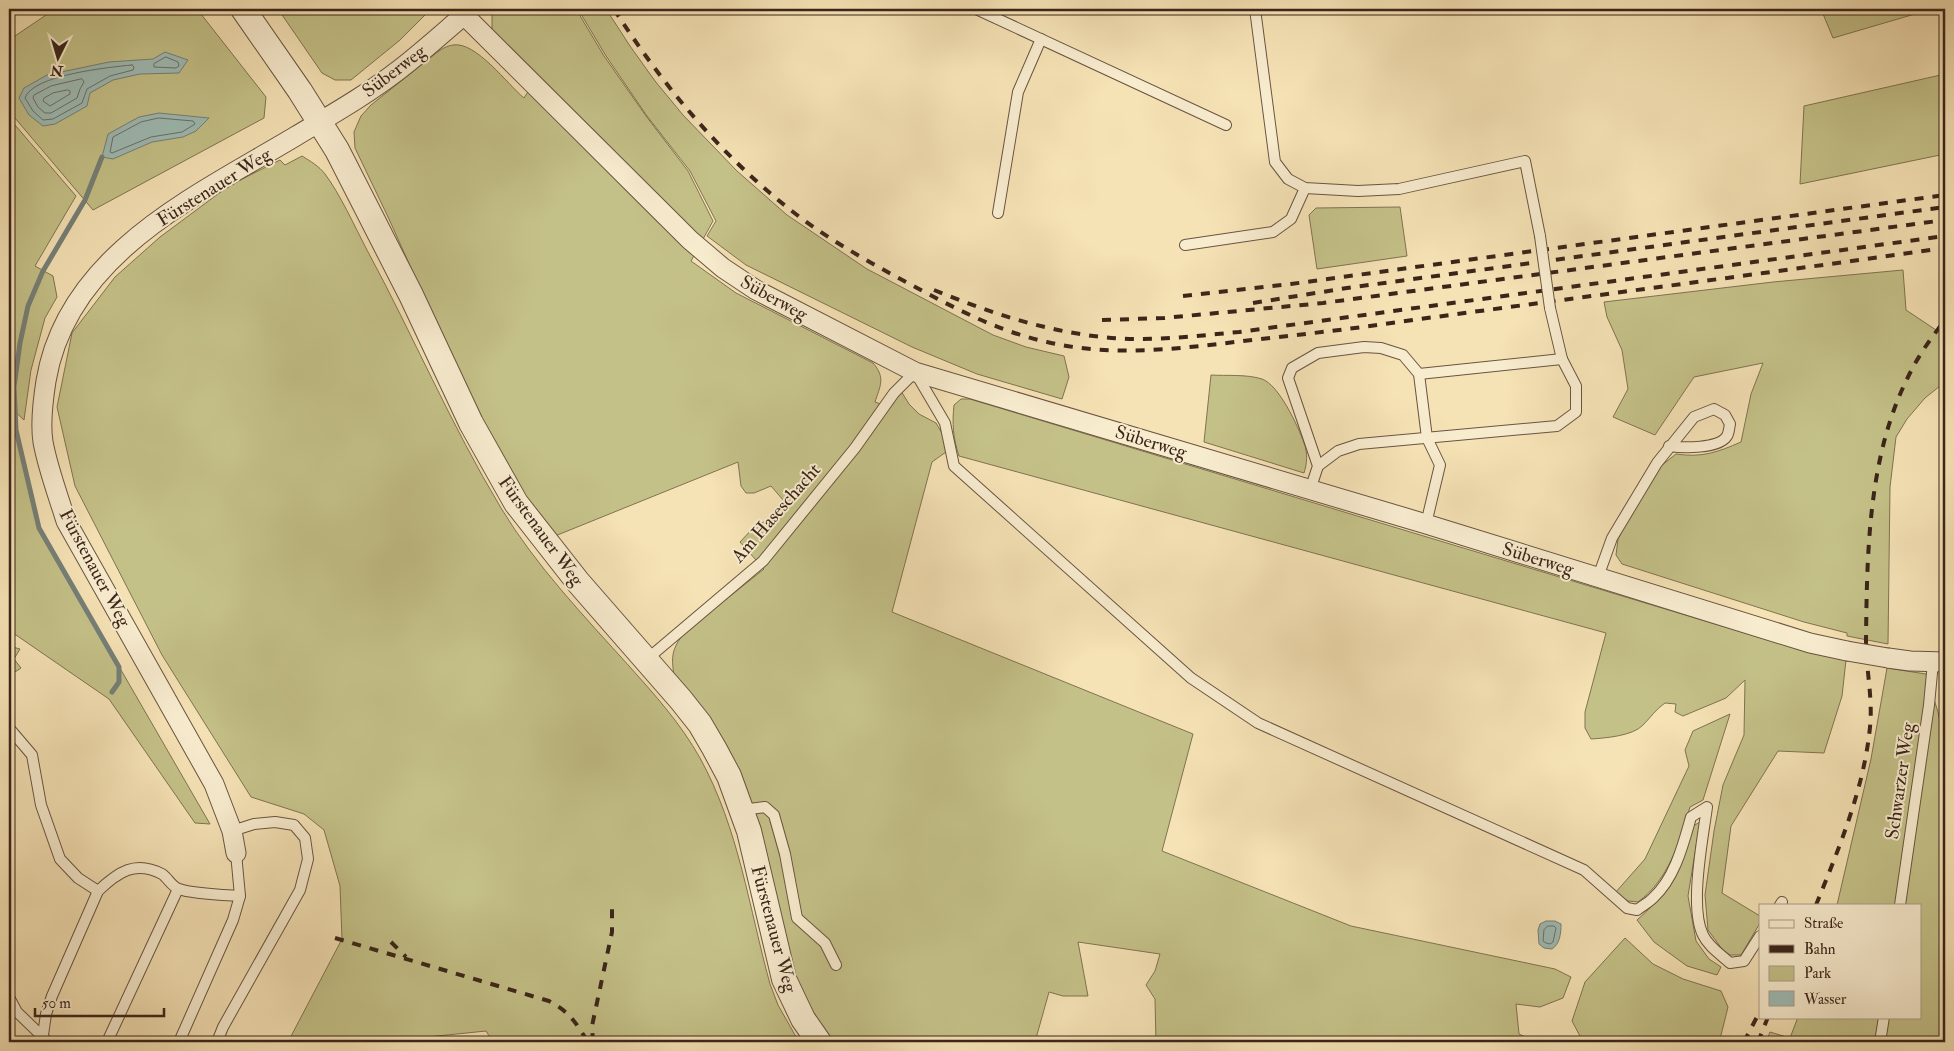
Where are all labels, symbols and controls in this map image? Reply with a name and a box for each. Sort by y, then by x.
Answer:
north arrow [32,32,82,82]
street label: Süberweg [357,39,431,103]
text: N [49,61,65,80]
street label: Fürstenauer Weg [152,142,276,232]
street label: Süberweg [736,270,813,327]
street label: Süberweg [1112,420,1190,464]
street label: Am Haseschacht [726,458,826,569]
street label: Fürstenauer Weg [493,471,589,591]
street label: Fürstenauer Weg [54,505,137,632]
street label: Süberweg [1499,537,1577,581]
street label: Schwarzer Weg [1880,720,1920,841]
street label: Fürstenauer Weg [746,863,803,996]
legend [1759,904,1922,1018]
text: Straße [1804,914,1843,933]
text: Bahn [1804,940,1836,959]
text: Park [1804,964,1831,983]
scale bar [35,986,164,1018]
text: Wasser [1803,990,1847,1009]
text: 50 m [42,994,71,1013]

